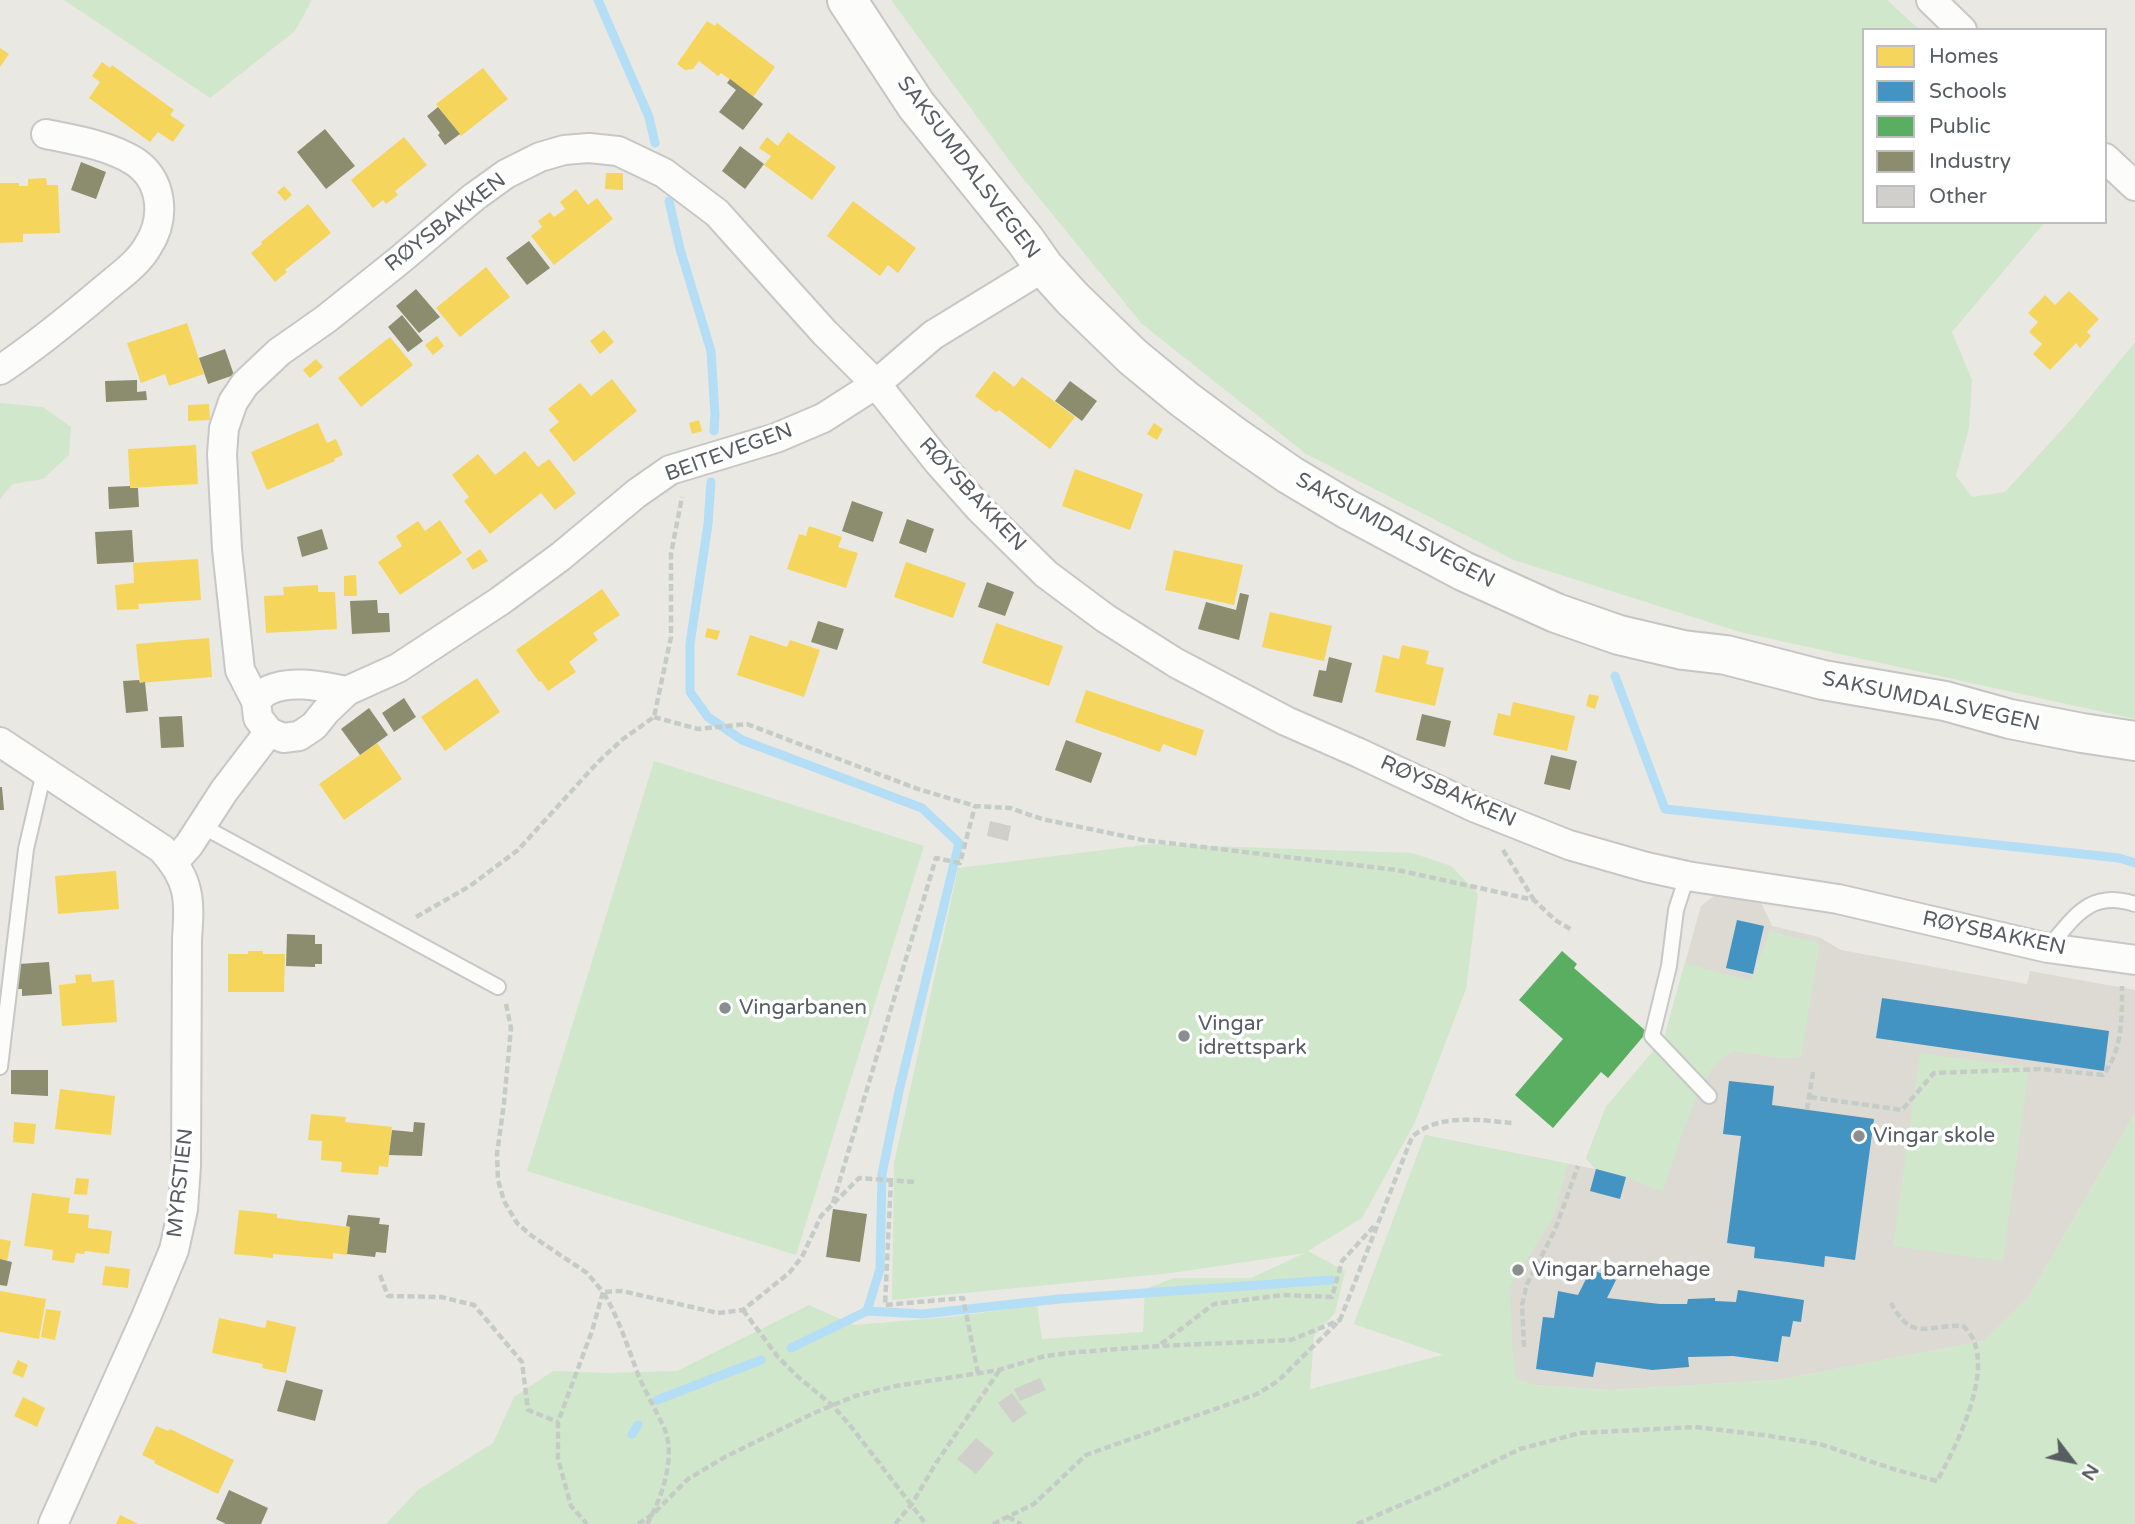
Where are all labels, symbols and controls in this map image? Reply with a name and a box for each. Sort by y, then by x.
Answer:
legend [1862,28,2107,224]
text: Homes [1929,44,1999,69]
street label: SAKSUMDALSVEGEN [891,72,1045,264]
text: Schools [1929,79,2007,104]
text: Public [1929,114,1991,139]
text: Industry [1929,149,2011,174]
street label: RØYSBAKKEN [381,168,511,278]
text: Other [1929,184,1987,209]
street label: BEITEVEGEN [662,418,796,488]
street label: RØYSBAKKEN [913,433,1031,557]
street label: SAKSUMDALSVEGEN [1291,468,1499,594]
street label: SAKSUMDALSVEGEN [1820,667,2042,737]
street label: RØYSBAKKEN [1376,751,1520,833]
street label: RØYSBAKKEN [1920,906,2068,962]
place label: Vingarbanen [739,995,867,1021]
marker: Vingarbanen [717,1000,733,1016]
place label: Vingar idrettspark [1198,1011,1307,1061]
marker: Vingar idrettspark [1176,1028,1192,1044]
place label: Vingar skole [1873,1123,1995,1149]
street label: MYRSTIEN [163,1127,199,1239]
marker: Vingar skole [1851,1128,1867,1144]
place label: Vingar barnehage [1532,1257,1710,1283]
marker: Vingar barnehage [1510,1262,1526,1278]
north arrow [2037,1426,2107,1496]
text: N [2076,1460,2103,1484]

